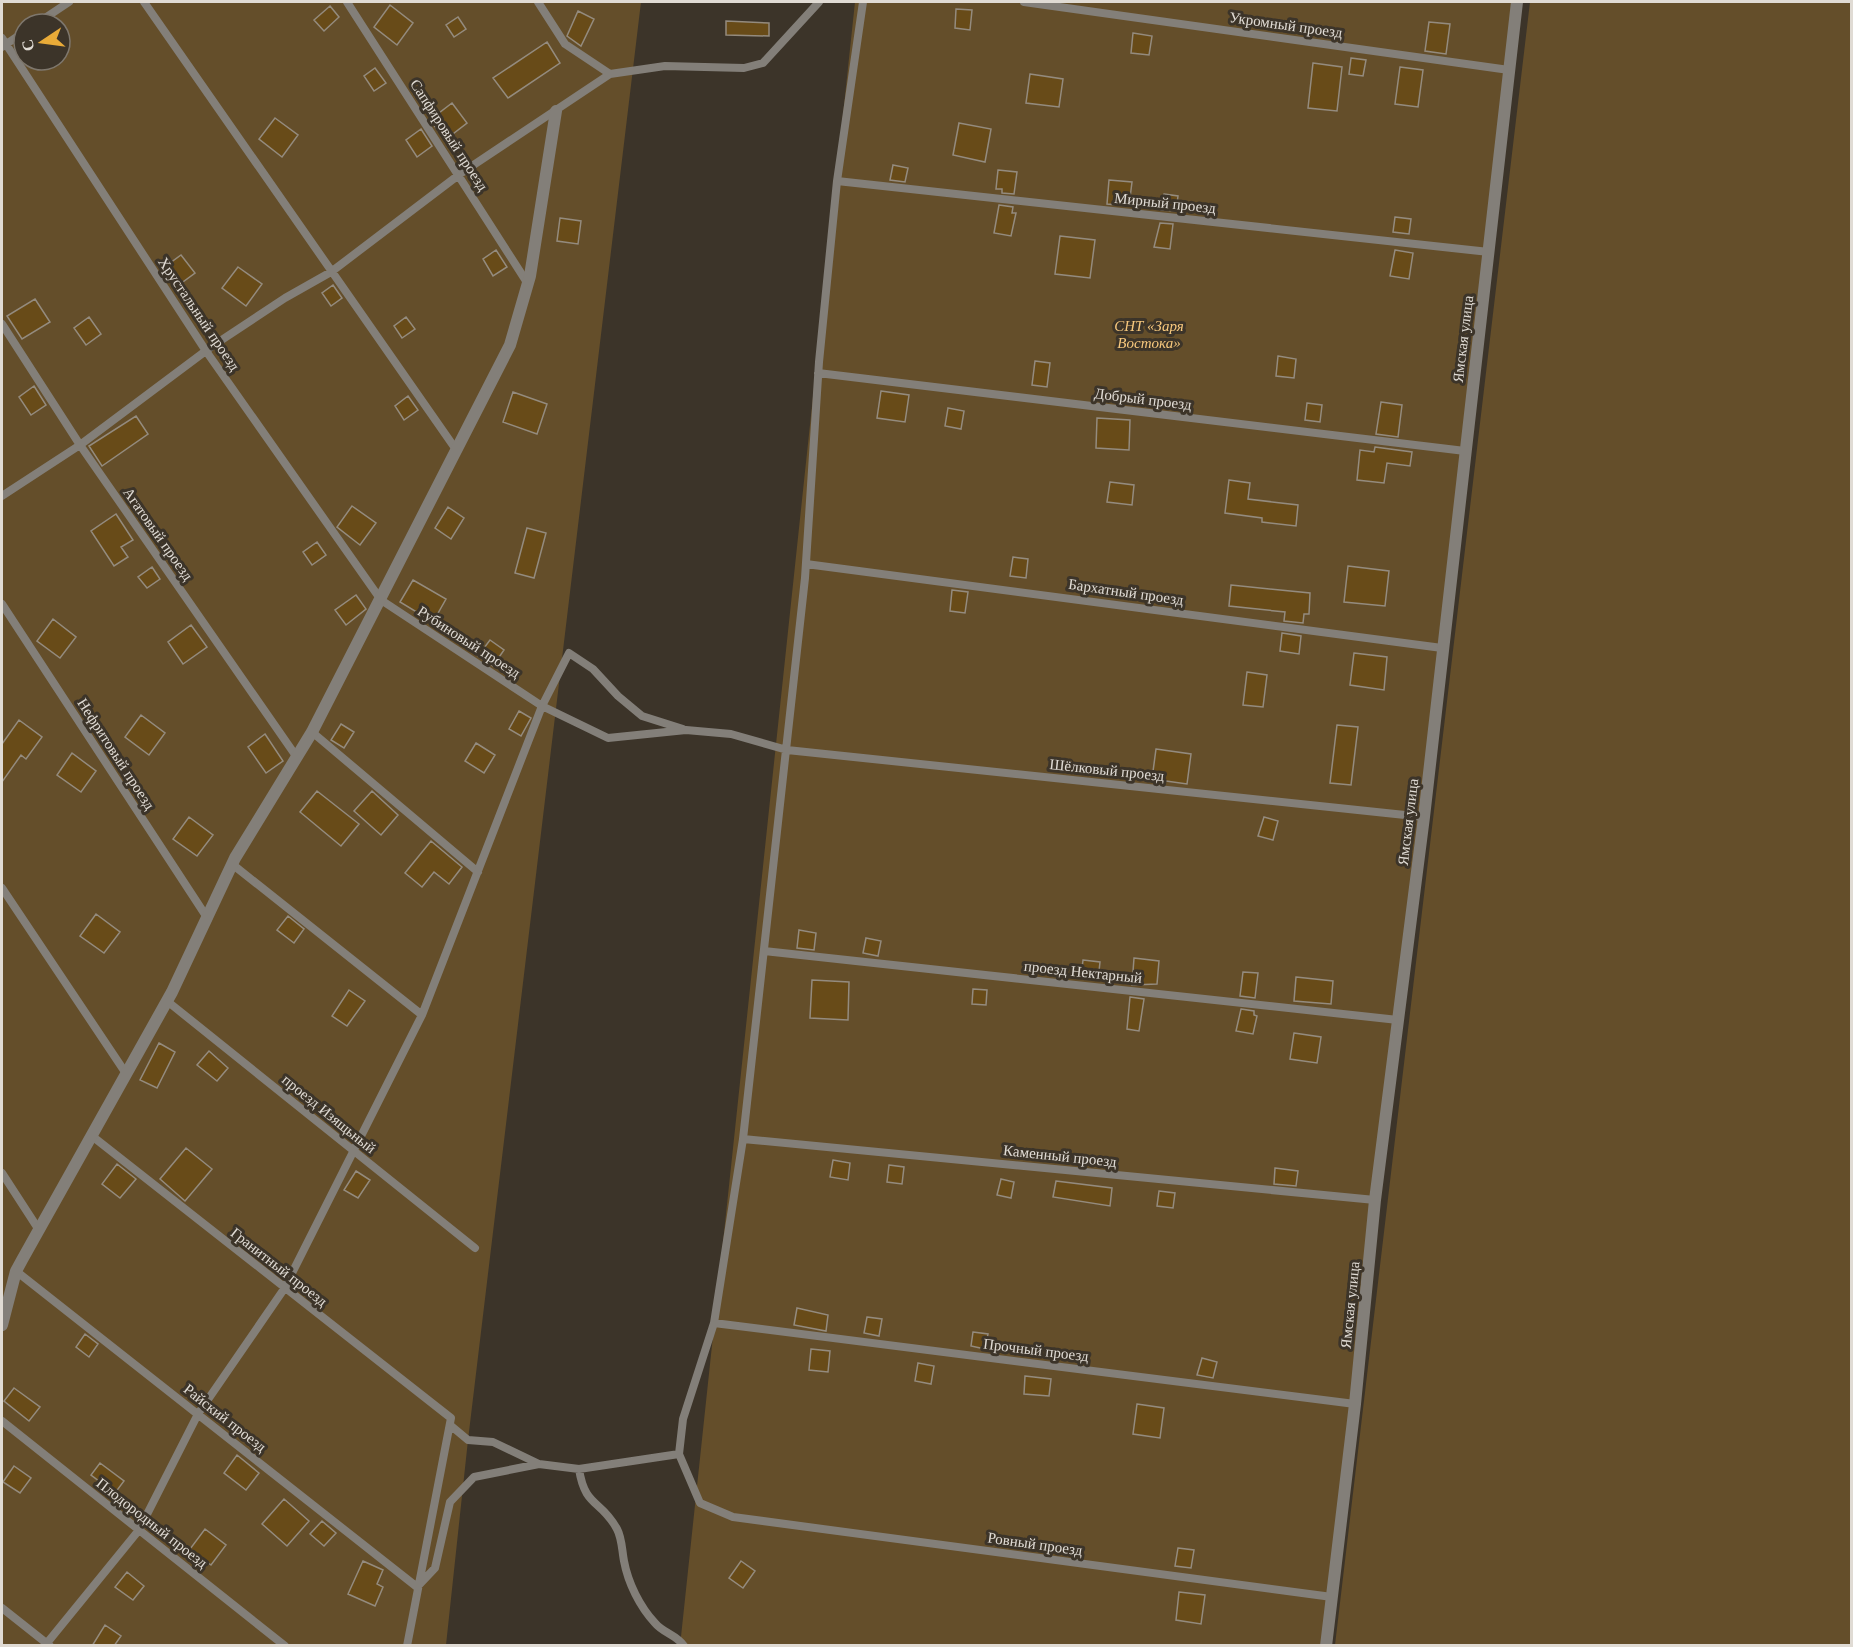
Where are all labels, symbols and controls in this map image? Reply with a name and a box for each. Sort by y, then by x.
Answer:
street label: Укромный проезд [1228,9,1344,41]
north arrow [12,12,72,72]
text: С [18,38,37,53]
street label: Сапфировый проезд [407,76,491,194]
street label: Мирный проезд [1113,190,1217,216]
street label: Хрустальный проезд [155,254,243,374]
street label: Ямская улица [1450,294,1476,383]
park label: СНТ «Заря Востока» [1114,318,1184,351]
street label: Добрый проезд [1093,385,1193,413]
street label: Агатовый проезд [120,485,196,584]
street label: Бархатный проезд [1067,576,1185,608]
street label: Рубиновый проезд [415,603,524,681]
street label: Нефритовый проезд [74,696,158,813]
street label: Шёлковый проезд [1049,756,1166,784]
street label: Ямская улица [1395,777,1421,866]
street label: проезд Нектарный [1023,958,1143,986]
street label: проезд Изящьный [279,1072,379,1156]
street label: Каменный проезд [1003,1142,1118,1170]
street label: Гранитный проезд [228,1224,331,1310]
street label: Ямская улица [1337,1260,1363,1349]
street label: Прочный проезд [982,1336,1090,1364]
street label: Райский проезд [181,1381,270,1455]
street label: Плодородный проезд [94,1475,211,1571]
street label: Ровный проезд [986,1529,1084,1559]

